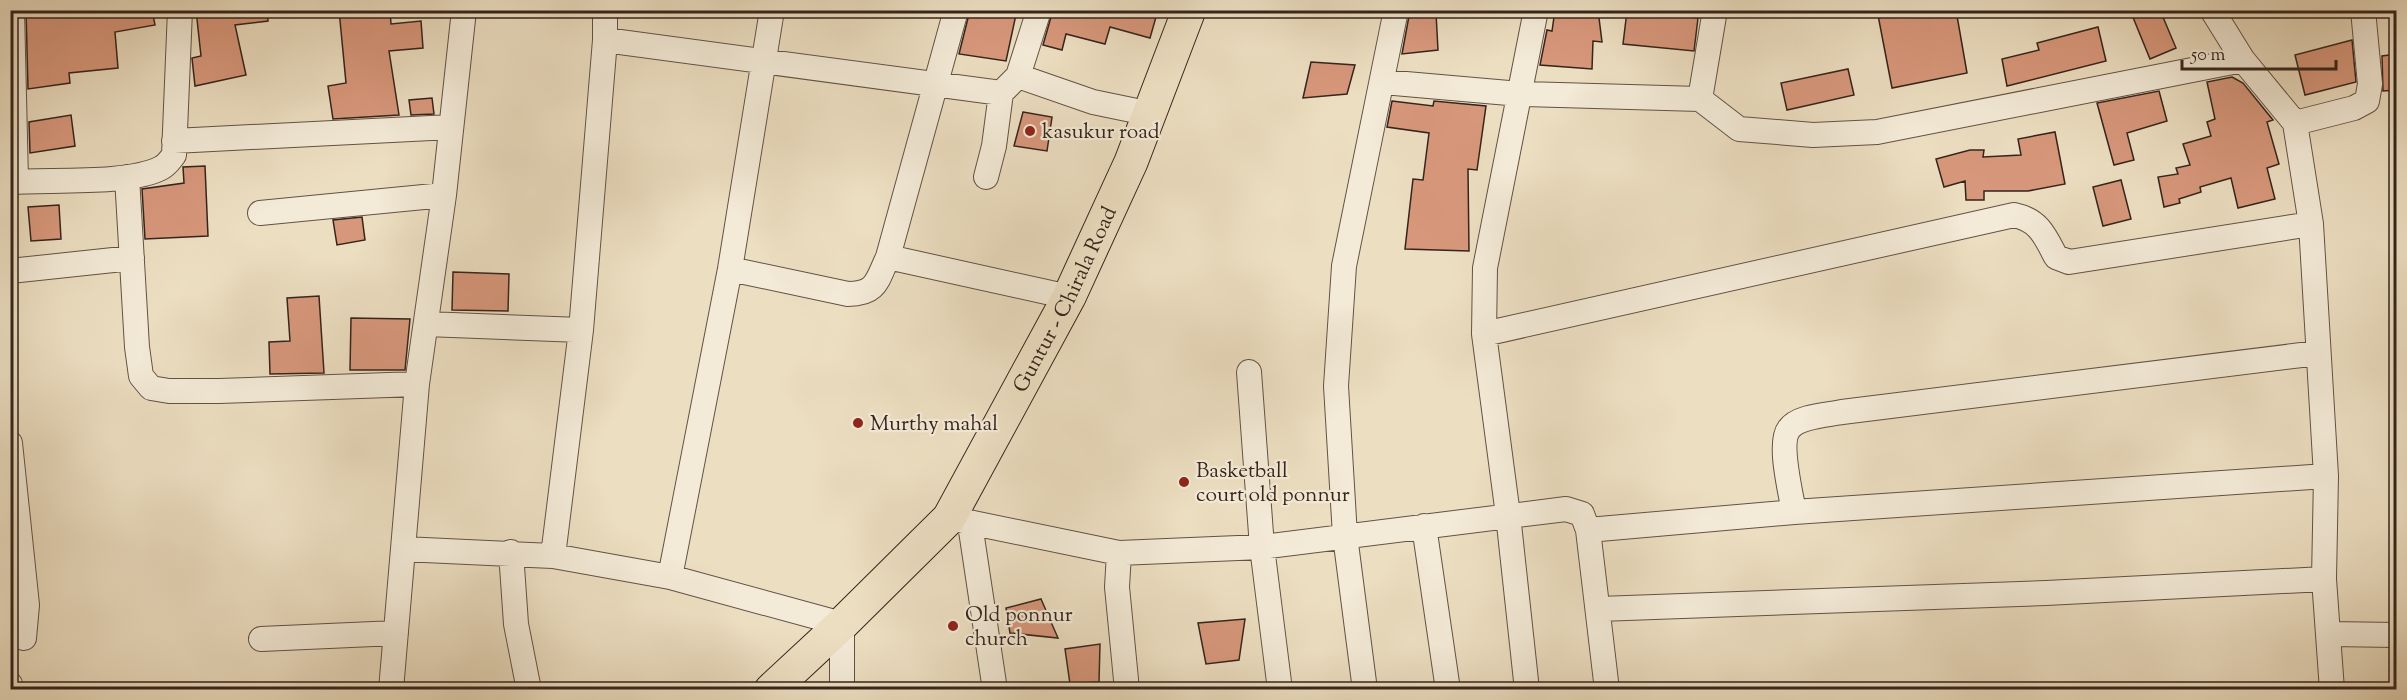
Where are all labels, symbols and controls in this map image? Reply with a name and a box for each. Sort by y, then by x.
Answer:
scale bar [2182,33,2336,71]
text: 50 m [2190,43,2226,69]
place label: kasukur road [1042,118,1160,148]
marker: kasukur road [1023,124,1037,138]
street label: Guntur - Chirala Road [1007,202,1126,399]
place label: Murthy mahal [870,410,998,440]
marker: Murthy mahal [851,416,865,430]
place label: Basketball court old ponnur [1196,457,1350,511]
marker: Basketball court old ponnur [1177,475,1191,489]
place label: Old ponnur church [965,601,1073,655]
marker: Old ponnur church [946,619,960,633]

